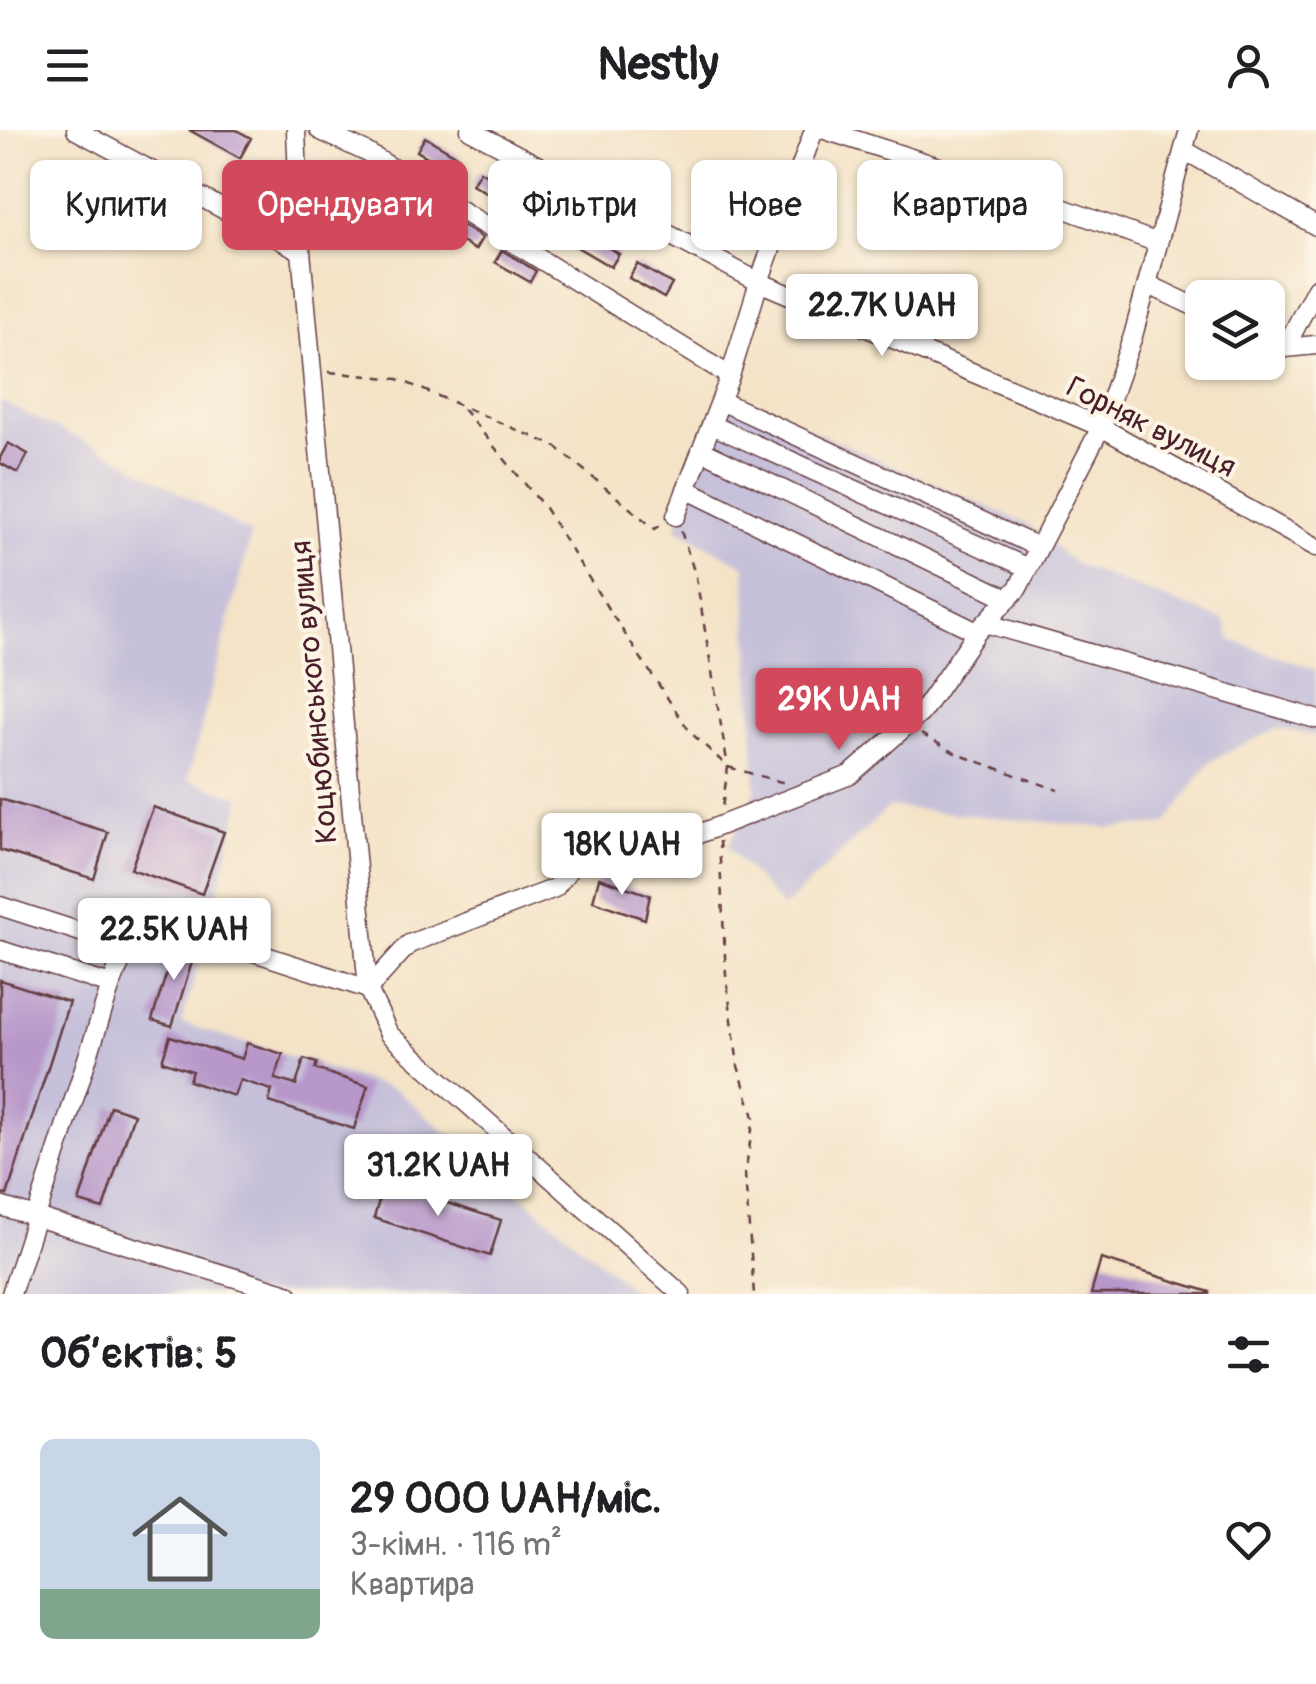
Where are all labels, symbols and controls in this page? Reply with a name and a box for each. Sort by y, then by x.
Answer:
text: Nestly [598,37,718,93]
icon: menu [40,38,95,93]
icon: person [1221,38,1276,93]
chip: Купити [30,160,202,250]
chip: Орендувати [222,160,468,250]
chip: Фільтри [488,160,671,250]
chip: Нове [691,160,837,250]
chip: Квартира [857,160,1063,250]
pin: 22.7K UAH [768,274,996,359]
map controls [1185,280,1285,380]
button: layers [1185,280,1285,380]
text: 22.7K UAH [808,286,956,326]
street label: Горняк вулиця [1060,368,1242,486]
street label: Коцюбинського вулиця [282,539,346,845]
pin: 29K UAH [747,668,931,753]
text: 29K UAH [778,680,900,720]
pin: 18K UAH [530,813,714,898]
text: 18K UAH [563,825,681,865]
pin: 22.5K UAH [60,898,288,983]
text: 22.5K UAH [100,910,248,950]
pin: 31.2K UAH [324,1134,552,1219]
text: 31.2K UAH [366,1146,510,1186]
icon: filters [1221,1327,1276,1382]
text: Об’єктів: 5 [40,1328,237,1380]
text: 29 000 UAH/міс. [350,1473,662,1525]
icon: home [120,1479,240,1599]
icon: heart [1221,1512,1276,1567]
text: 3-кімн. · 116 m² [350,1525,562,1565]
text: Квартира [350,1565,474,1605]

